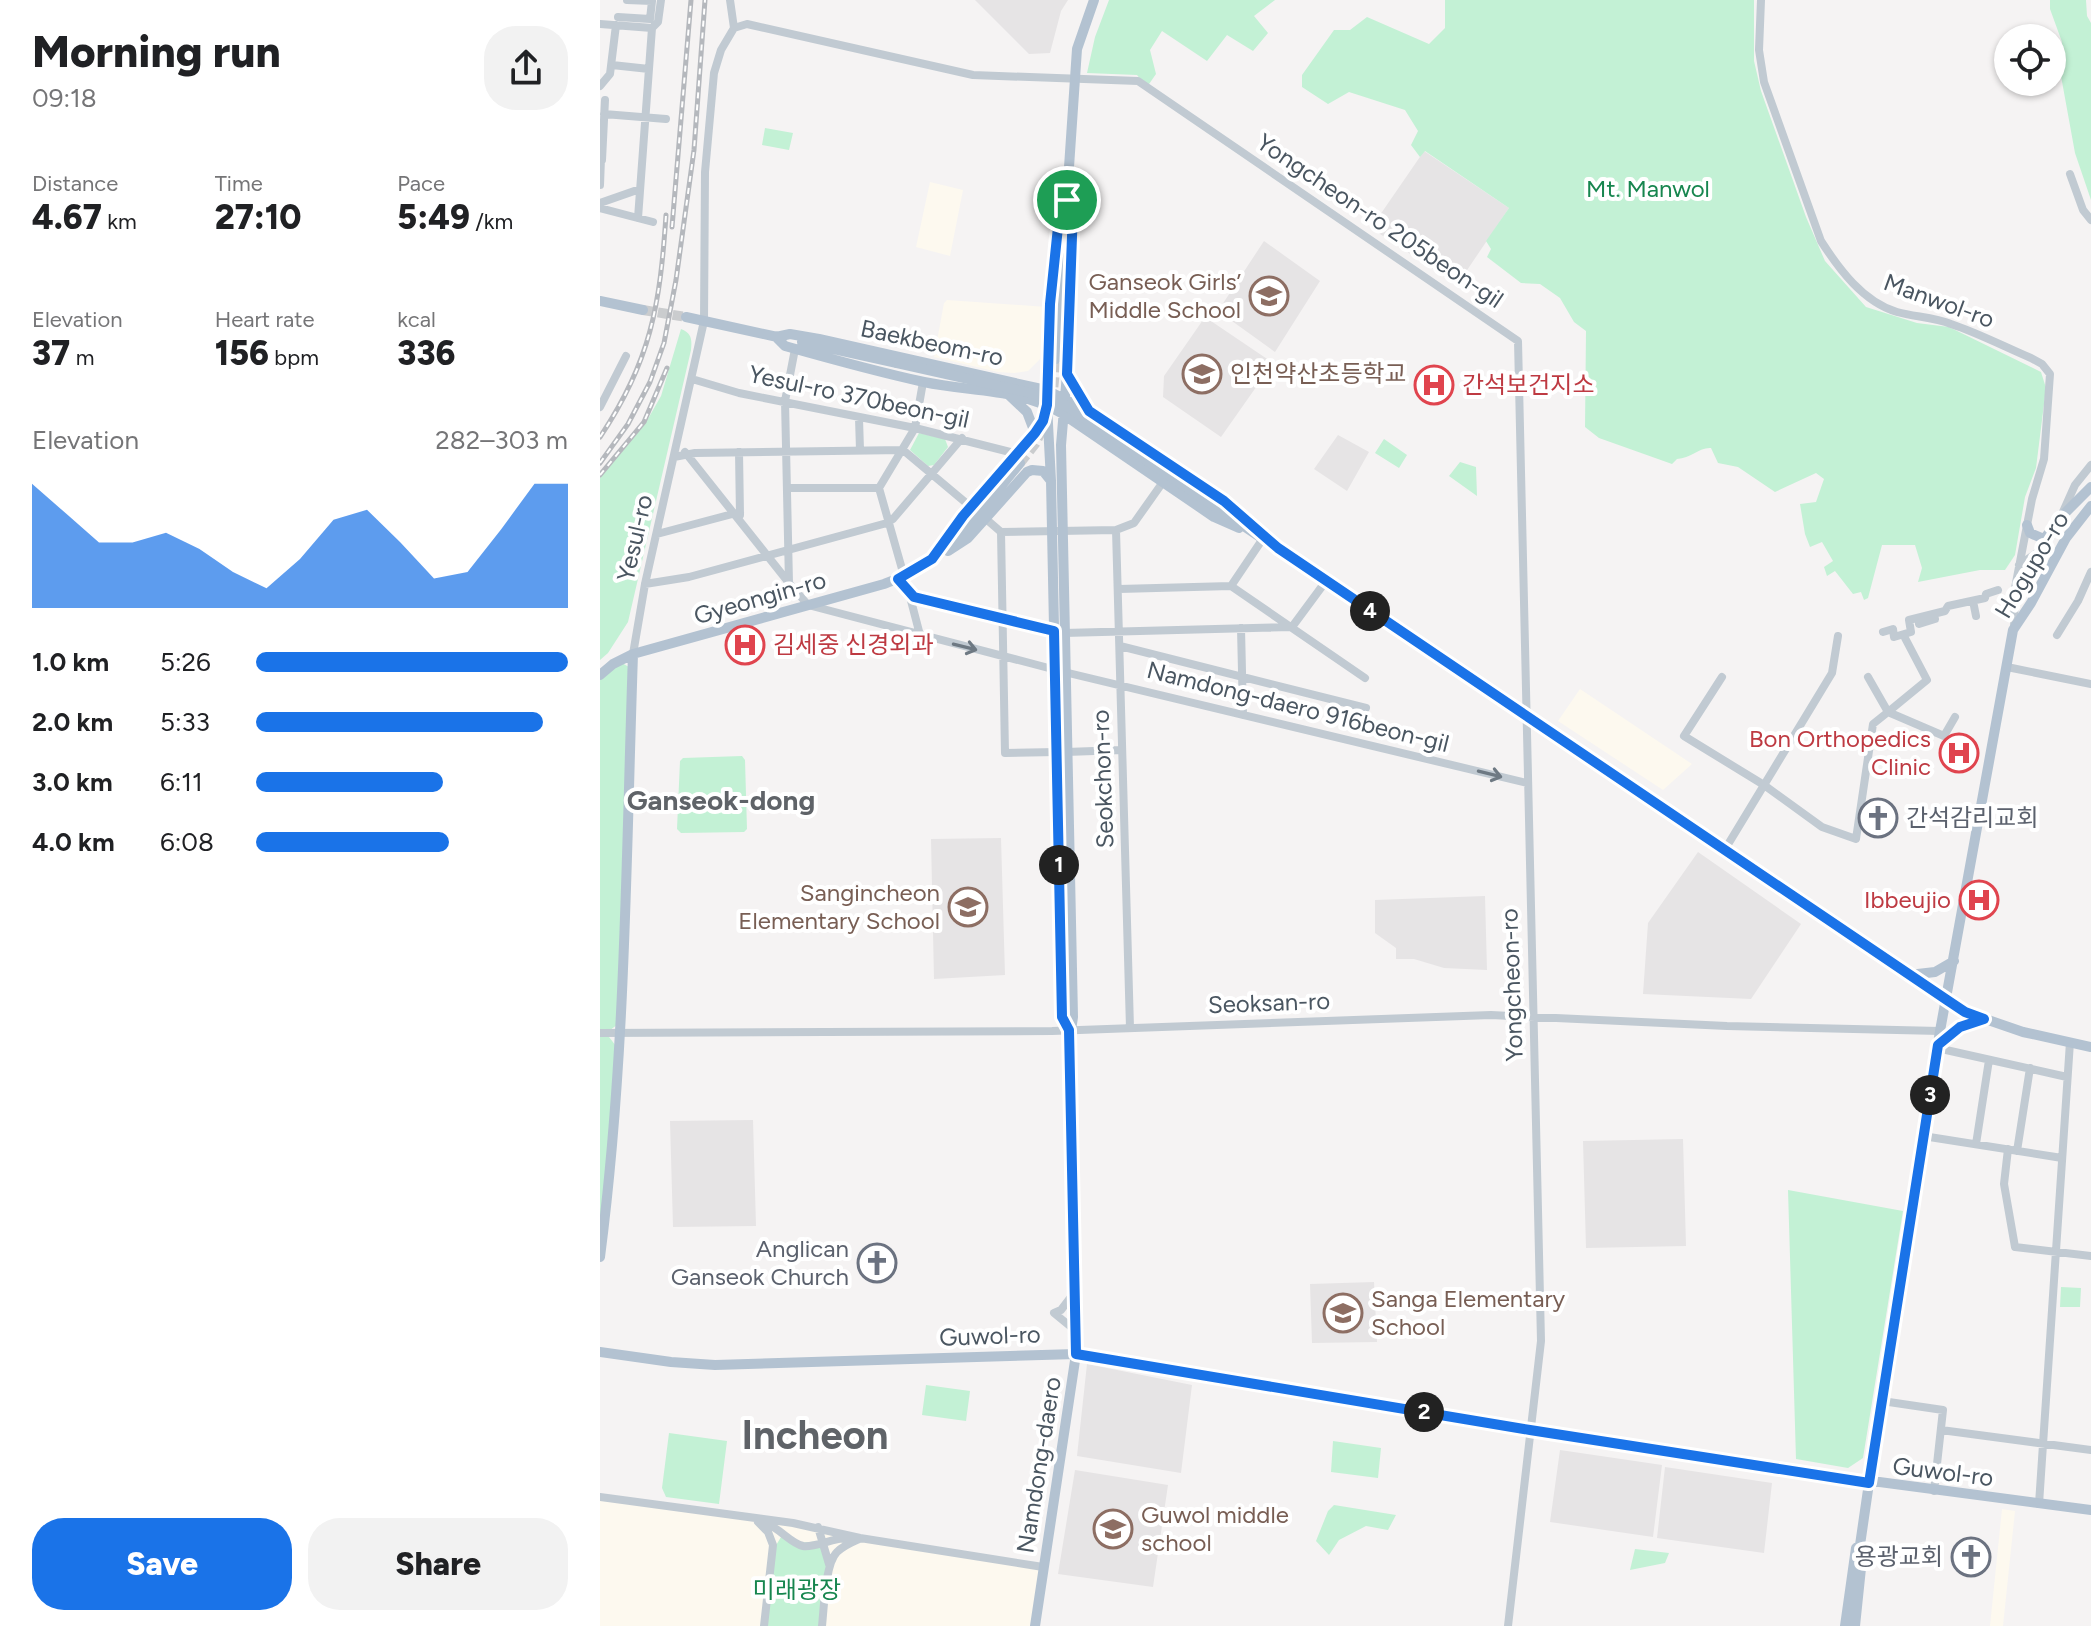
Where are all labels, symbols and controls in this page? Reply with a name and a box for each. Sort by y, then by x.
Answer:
map controls [1994,24,2066,96]
button: locate [1994,24,2066,96]
text: Morning run [32,25,281,78]
button: share [484,26,568,110]
text: 09:18 [32,82,97,114]
street label: Yongcheon-ro 205beon-gil [1251,127,1509,314]
pin [1033,166,1101,234]
text: Distance [32,170,118,197]
text: Time [215,170,263,197]
text: Pace [397,170,445,197]
park label: Mt. Manwol [1586,174,1710,203]
icon: arrive [1045,178,1089,222]
text: 4.67 [32,197,102,238]
text: 27:10 [215,197,302,238]
text: 5:49 [397,197,470,238]
text: km [102,208,137,235]
text: /km [470,208,513,235]
place label: Ganseok Girls’ Middle School [1088,267,1241,324]
street label: Manwol-ro [1880,267,1998,334]
school or university icon: Ganseok Girls’ Middle School [1248,275,1290,317]
text: Elevation [32,306,122,333]
text: Heart rate [215,306,315,333]
text: kcal [397,306,436,333]
street label: Baekbeom-ro [858,313,1006,372]
text: 37 [32,333,70,374]
text: 156 [215,333,269,374]
text: 336 [397,333,455,374]
text: m [70,344,94,371]
text: bpm [269,344,319,371]
school or university icon: 인천약산초등학교 [1181,353,1223,395]
street label: Yesul-ro 370beon-gil [746,359,972,434]
place label: 인천약산초등학교 [1230,359,1407,388]
hospital icon: 간석보건지소 [1413,364,1455,406]
place label: 간석보건지소 [1462,370,1594,399]
text: Elevation [32,424,139,456]
text: 282–303 m [435,424,568,456]
street label: Yesul-ro [610,492,659,584]
street label: Hogupo-ro [1988,506,2075,623]
street label: Gyeongin-ro [690,565,829,630]
pin: 4 [1350,591,1390,631]
text: 4 [1363,597,1377,624]
hospital icon: 김세중 신경외과 [724,624,766,666]
place label: 김세중 신경외과 [773,630,934,659]
one-way arrow [951,640,977,655]
text: 1.0 km [32,646,109,678]
text: 5:26 [160,646,211,678]
street label: Namdong-daero 916beon-gil [1144,655,1452,758]
text: 2.0 km [32,706,113,738]
text: 5:33 [160,706,210,738]
street label: Seokchon-ro [1086,709,1119,849]
place label: Bon Orthopedics Clinic [1749,724,1931,781]
hospital icon: Bon Orthopedics Clinic [1938,732,1980,774]
text: 3.0 km [32,766,113,798]
text: 6:11 [160,766,203,798]
one-way arrow [1476,767,1502,782]
district label: Ganseok-dong [627,783,815,817]
church icon: 간석감리교회 [1857,797,1899,839]
place label: 간석감리교회 [1906,803,2038,832]
text: 4.0 km [32,826,115,858]
text: 6:08 [160,826,214,858]
pin: 1 [1039,845,1079,885]
text: 1 [1054,851,1064,878]
place label: Sangincheon Elementary School [738,878,940,935]
hospital icon: Ibbeujio [1958,879,2000,921]
place label: Ibbeujio [1864,885,1951,914]
school or university icon: Sangincheon Elementary School [947,886,989,928]
street label: Yongcheon-ro [1494,908,1529,1062]
street label: Seoksan-ro [1207,986,1331,1019]
pin: 3 [1910,1075,1950,1115]
text: 3 [1924,1081,1936,1108]
place label: Anglican Ganseok Church [671,1234,849,1291]
church icon: Anglican Ganseok Church [856,1242,898,1284]
place label: Sanga Elementary School [1371,1284,1565,1341]
school or university icon: Sanga Elementary School [1322,1292,1364,1334]
street label: Guwol-ro [939,1319,1041,1352]
street label: Namdong-daero [1010,1375,1067,1555]
pin: 2 [1404,1392,1444,1432]
text: 2 [1418,1398,1430,1425]
district label: Incheon [741,1411,889,1459]
street label: Guwol-ro [1891,1451,1995,1492]
place label: Guwol middle school [1141,1500,1289,1557]
school or university icon: Guwol middle school [1092,1508,1134,1550]
button: Save [32,1518,292,1610]
button: Share [308,1518,568,1610]
church icon: 용광교회 [1950,1536,1992,1578]
place label: 용광교회 [1855,1542,1943,1571]
park label: 미래광장 [753,1575,841,1604]

